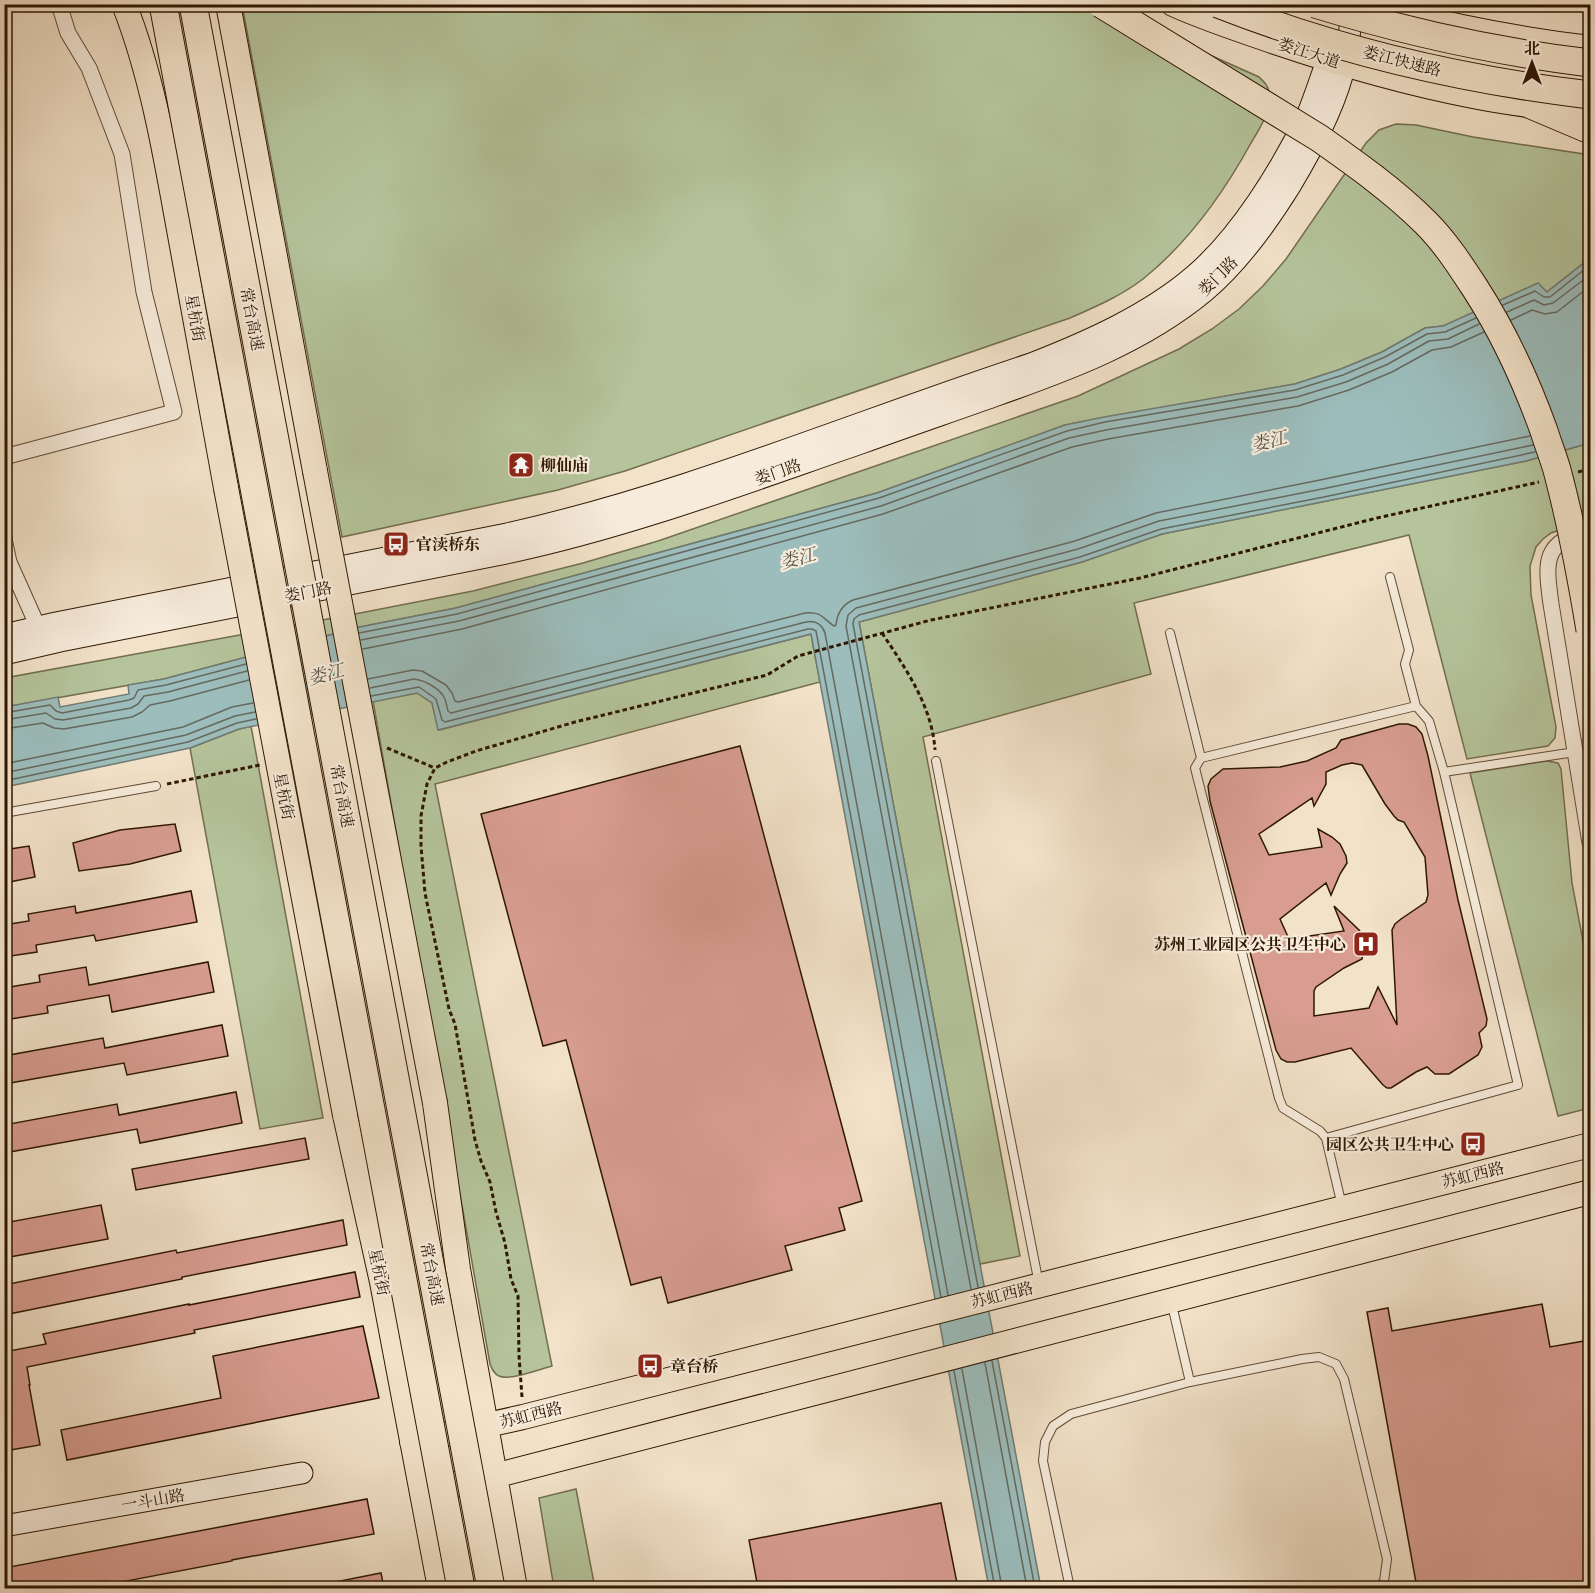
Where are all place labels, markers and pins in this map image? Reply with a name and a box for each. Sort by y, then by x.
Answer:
temple icon: 柳仙庙 [506,450,536,480]
place label: 柳仙庙 [540,456,588,475]
bus stop icon: 官渎桥东 [381,529,411,559]
place label: 官渎桥东 [416,535,480,554]
hospital icon: 苏州工业园区公共卫生中心 [1351,929,1381,959]
place label: 苏州工业园区公共卫生中心 [1154,935,1346,954]
bus stop icon: 园区公共卫生中心 [1458,1129,1488,1159]
place label: 园区公共卫生中心 [1326,1135,1454,1154]
bus stop icon: 章台桥 [635,1351,665,1381]
place label: 章台桥 [670,1357,718,1376]

